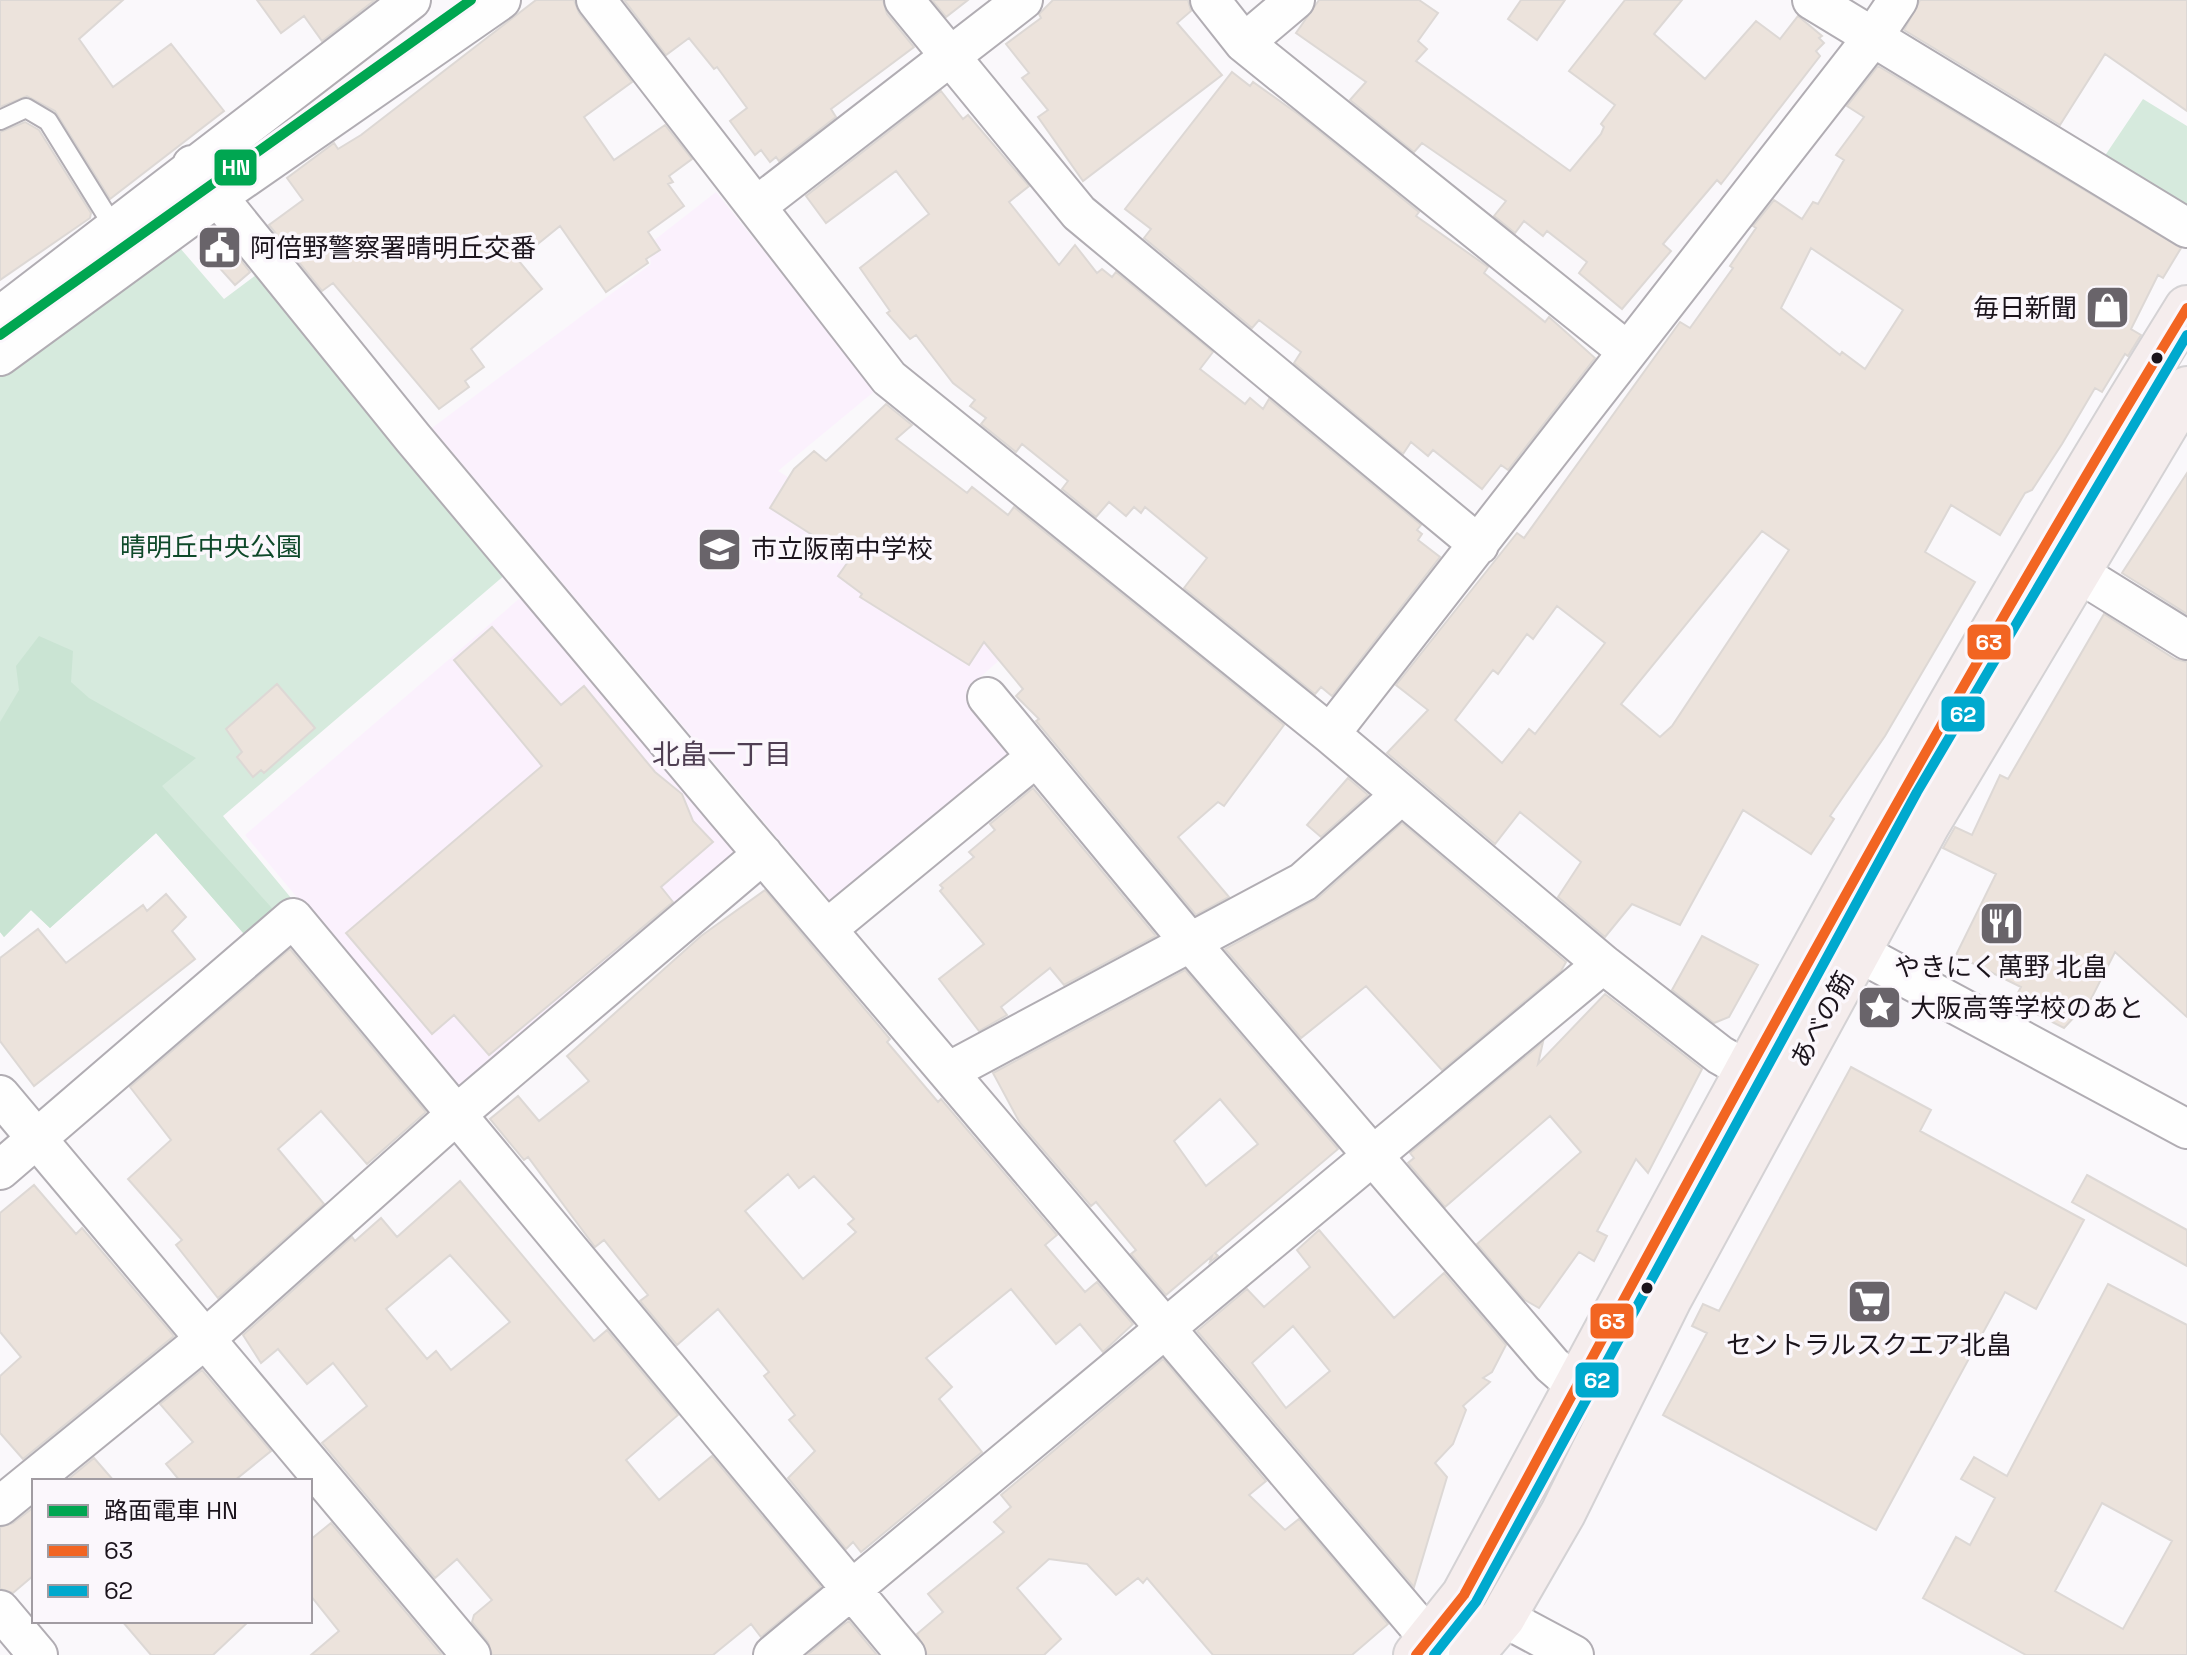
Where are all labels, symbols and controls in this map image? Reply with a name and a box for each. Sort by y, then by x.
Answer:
line badge: HN [213,148,258,187]
text: HN [221,153,251,181]
public building icon: 阿倍野警察署晴明丘交番 [195,224,243,272]
place label: 阿倍野警察署晴明丘交番 [250,231,536,265]
shop icon: 毎日新聞 [2084,284,2132,332]
place label: 毎日新聞 [1973,291,2077,325]
unlabelled marker [2149,350,2165,366]
school or university icon: 市立阪南中学校 [696,525,744,573]
park label: 晴明丘中央公園 [120,530,302,564]
place label: 市立阪南中学校 [751,532,933,566]
line badge: 63 [1966,623,2012,661]
text: 63 [1976,628,2002,656]
line badge: 62 [1940,695,1986,733]
text: 62 [1950,700,1976,728]
district label: 北畠一丁目 [652,736,792,772]
restaurant icon: やきにく萬野 北畠 [1977,900,2025,948]
place label: やきにく萬野 北畠 [1894,950,2108,984]
street label: あべの筋 [1783,965,1861,1073]
place icon: 大阪高等学校のあと [1855,984,1903,1032]
place label: 大阪高等学校のあと [1910,991,2144,1025]
supermarket icon: セントラルスクエア北畠 [1845,1278,1893,1326]
unlabelled marker [1639,1280,1655,1296]
line badge: 63 [1589,1302,1635,1340]
text: 63 [1599,1307,1625,1335]
place label: セントラルスクエア北畠 [1726,1328,2012,1362]
line badge: 62 [1574,1361,1620,1399]
text: 62 [1584,1366,1610,1394]
legend [32,1479,312,1623]
text: 路面電車 HN [104,1495,238,1526]
text: 63 [104,1535,133,1566]
text: 62 [104,1575,133,1606]

